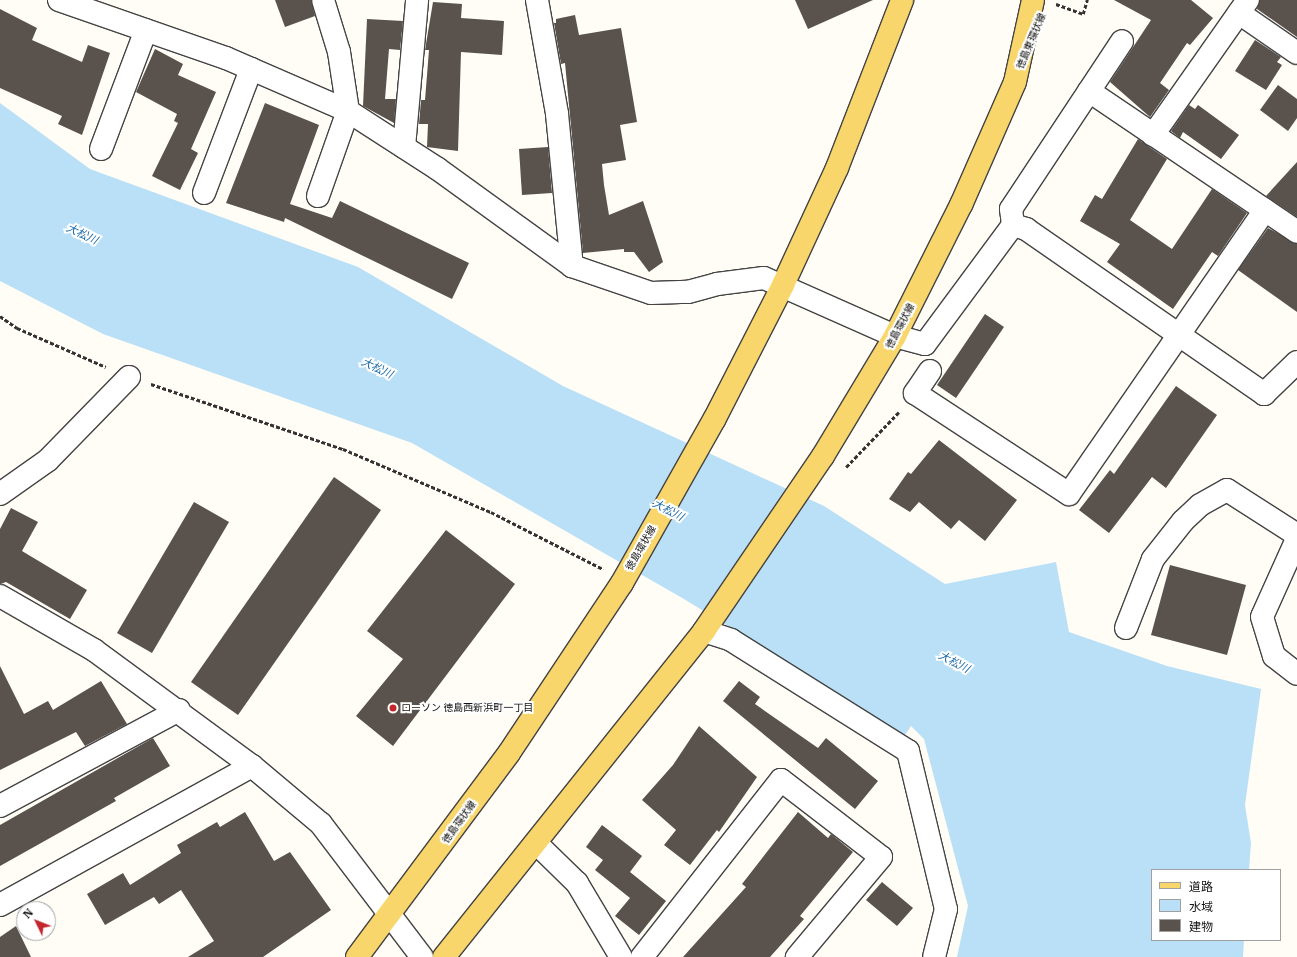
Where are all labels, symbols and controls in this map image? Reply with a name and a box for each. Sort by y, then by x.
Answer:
street label: 徳島東環状線 [1014,11,1048,71]
water label: 大松川 [64,221,100,247]
street label: 徳島環状線 [883,301,917,351]
water label: 大松川 [359,355,395,381]
water label: 大松川 [650,496,686,524]
street label: 徳島環状線 [623,523,659,573]
water label: 大松川 [936,648,972,676]
place label: ローソン 徳島西新浜町一丁目 [401,702,533,714]
marker: ローソン 徳島西新浜町一丁目 [388,703,398,713]
street label: 徳島環状線 [439,798,479,846]
legend [1151,869,1281,941]
text: 道路 [1189,879,1213,894]
text: 水域 [1189,899,1213,914]
north arrow [16,901,56,941]
text: N [20,906,36,921]
text: 建物 [1189,919,1213,934]

